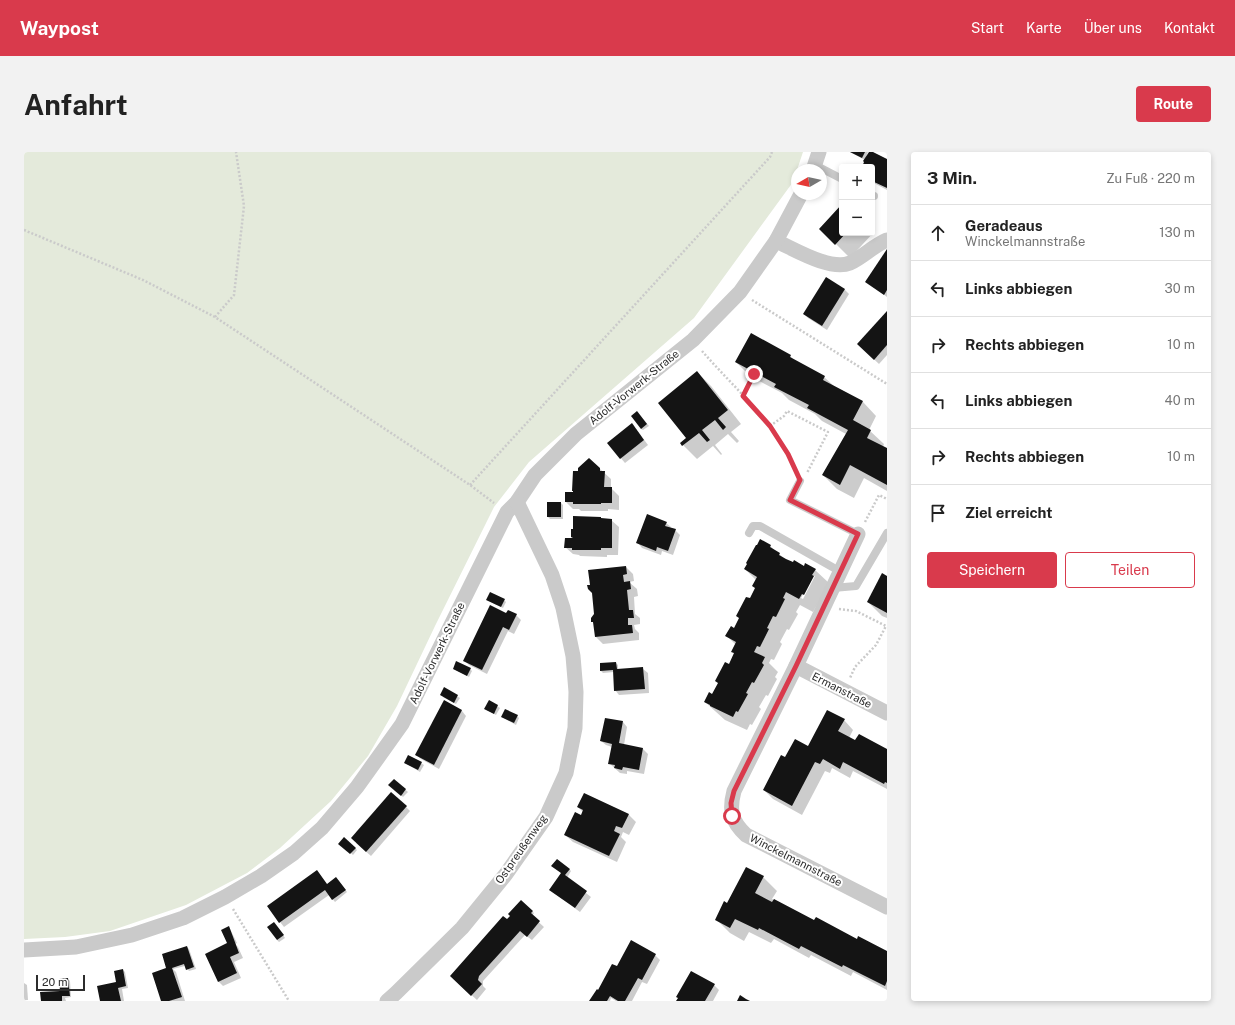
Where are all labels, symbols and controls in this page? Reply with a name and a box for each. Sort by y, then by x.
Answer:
text: Waypost [20,17,99,39]
text: Start [971,20,1004,36]
text: Karte [1026,20,1062,36]
text: Über uns [1084,20,1142,36]
text: Kontakt [1164,20,1215,36]
button: Route [1136,86,1211,122]
text: Anfahrt [24,88,128,121]
north arrow [791,164,827,200]
map controls [839,164,875,236]
button: + [839,164,875,200]
text: 3 Min. [927,168,977,188]
text: Zu Fuß · 220 m [1106,171,1195,186]
button: − [839,200,875,236]
text: Geradeaus [965,217,1043,234]
icon: ahead [927,222,949,244]
text: 130 m [1159,225,1195,240]
text: Winckelmannstraße [965,234,1085,249]
icon: left [927,278,949,300]
text: Links abbiegen [965,280,1072,297]
text: 30 m [1165,281,1195,296]
icon: right [927,334,949,356]
text: Rechts abbiegen [965,336,1084,353]
text: 10 m [1167,337,1195,352]
street label: Adolf-Vorwerk-Straße [587,347,681,427]
route end [745,365,763,383]
icon: left [927,390,949,412]
text: Links abbiegen [965,392,1072,409]
text: 40 m [1164,393,1195,408]
icon: right [927,446,949,468]
text: Rechts abbiegen [965,448,1084,465]
text: 10 m [1167,449,1195,464]
icon: arrive [927,502,949,524]
text: Ziel erreicht [965,504,1052,521]
button: Speichern [927,552,1057,588]
button: Teilen [1065,552,1195,588]
street label: Adolf-Vorwerk-Straße [407,600,467,706]
street label: Ermanstraße [810,670,874,710]
route start [723,807,741,825]
street label: Ostpreußenweg [493,812,549,886]
street label: Winckelmannstraße [748,832,844,888]
scale bar [36,973,85,992]
text: 20 m [42,976,67,988]

